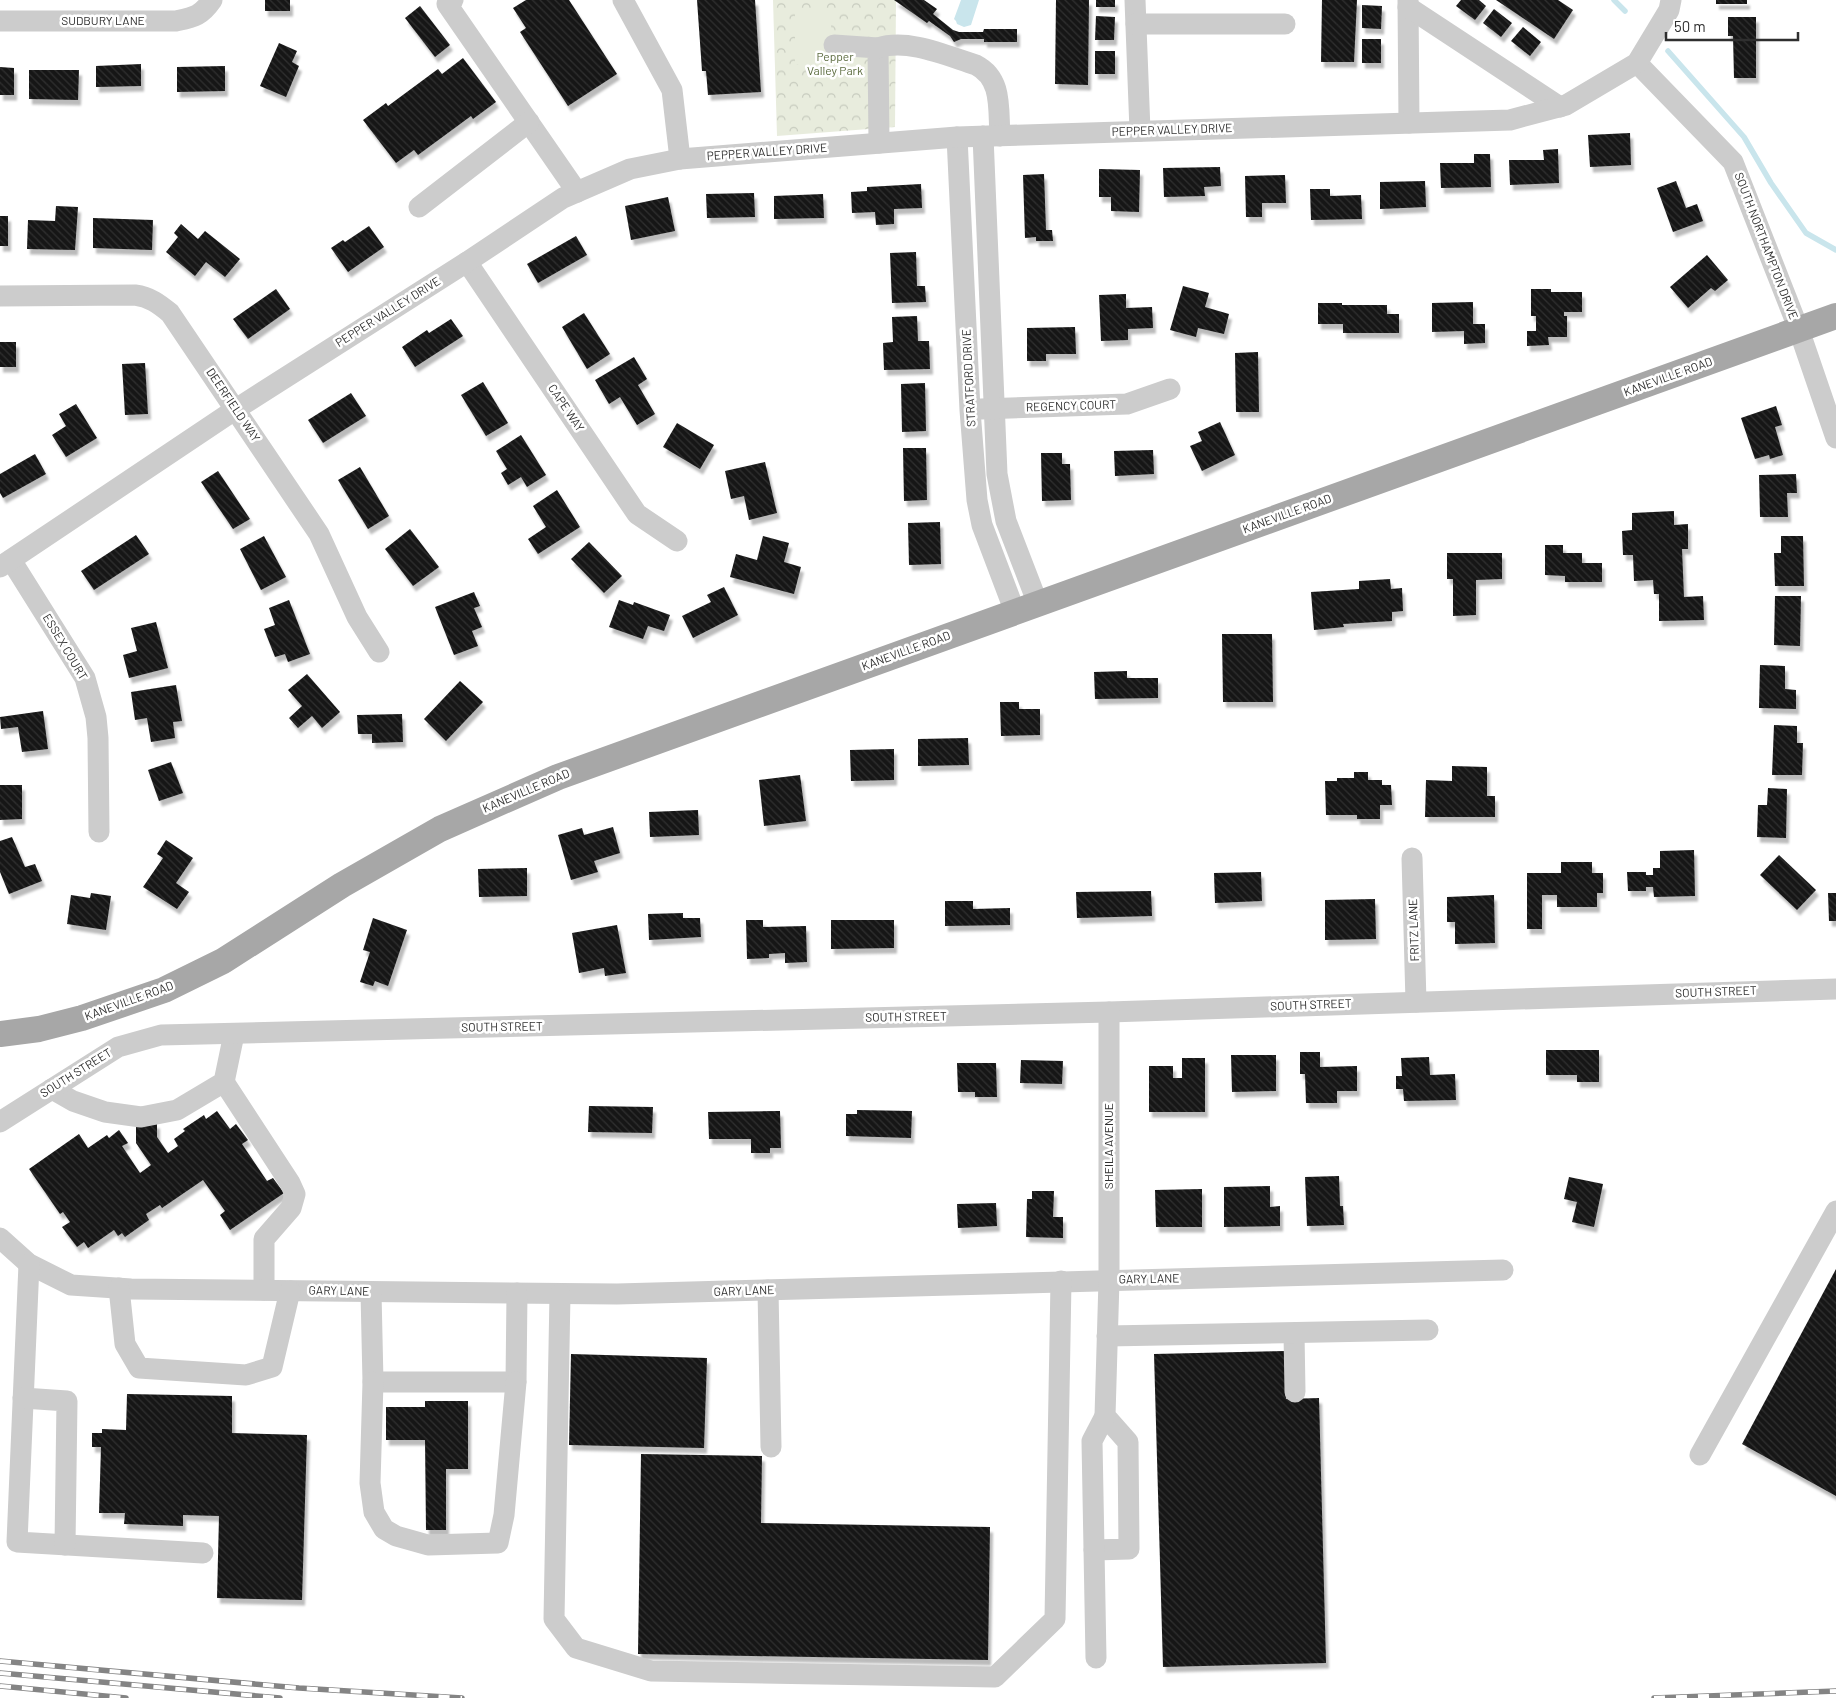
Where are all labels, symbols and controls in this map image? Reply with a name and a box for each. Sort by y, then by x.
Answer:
scale bar [1666,10,1798,42]
street label: SUDBURY LANE [61,13,145,27]
text: 50 m [1674,17,1706,35]
park label: Pepper Valley Park [807,49,863,77]
street label: PEPPER VALLEY DRIVE [1111,120,1233,138]
street label: PEPPER VALLEY DRIVE [706,140,828,162]
street label: SOUTH NORTHAMPTON DRIVE [1732,170,1801,321]
street label: PEPPER VALLEY DRIVE [332,273,442,349]
street label: STRATFORD DRIVE [958,329,978,427]
street label: KANEVILLE ROAD [1621,354,1714,399]
street label: DEERFIELD WAY [204,365,264,444]
street label: CAPE WAY [546,381,588,434]
street label: REGENCY COURT [1026,396,1117,414]
street label: KANEVILLE ROAD [1240,491,1333,536]
street label: ESSEX COURT [41,611,91,682]
street label: KANEVILLE ROAD [859,628,952,673]
street label: KANEVILLE ROAD [480,765,571,815]
street label: FRITZ LANE [1405,898,1421,962]
street label: KANEVILLE ROAD [82,978,175,1023]
street label: SOUTH STREET [1675,983,1757,999]
street label: SOUTH STREET [1270,996,1352,1012]
street label: SOUTH STREET [865,1008,947,1024]
street label: SOUTH STREET [461,1018,543,1034]
street label: SOUTH STREET [37,1045,114,1100]
street label: SHEILA AVENUE [1101,1103,1115,1189]
street label: GARY LANE [1118,1270,1180,1286]
street label: GARY LANE [308,1282,370,1298]
street label: GARY LANE [713,1282,775,1298]

